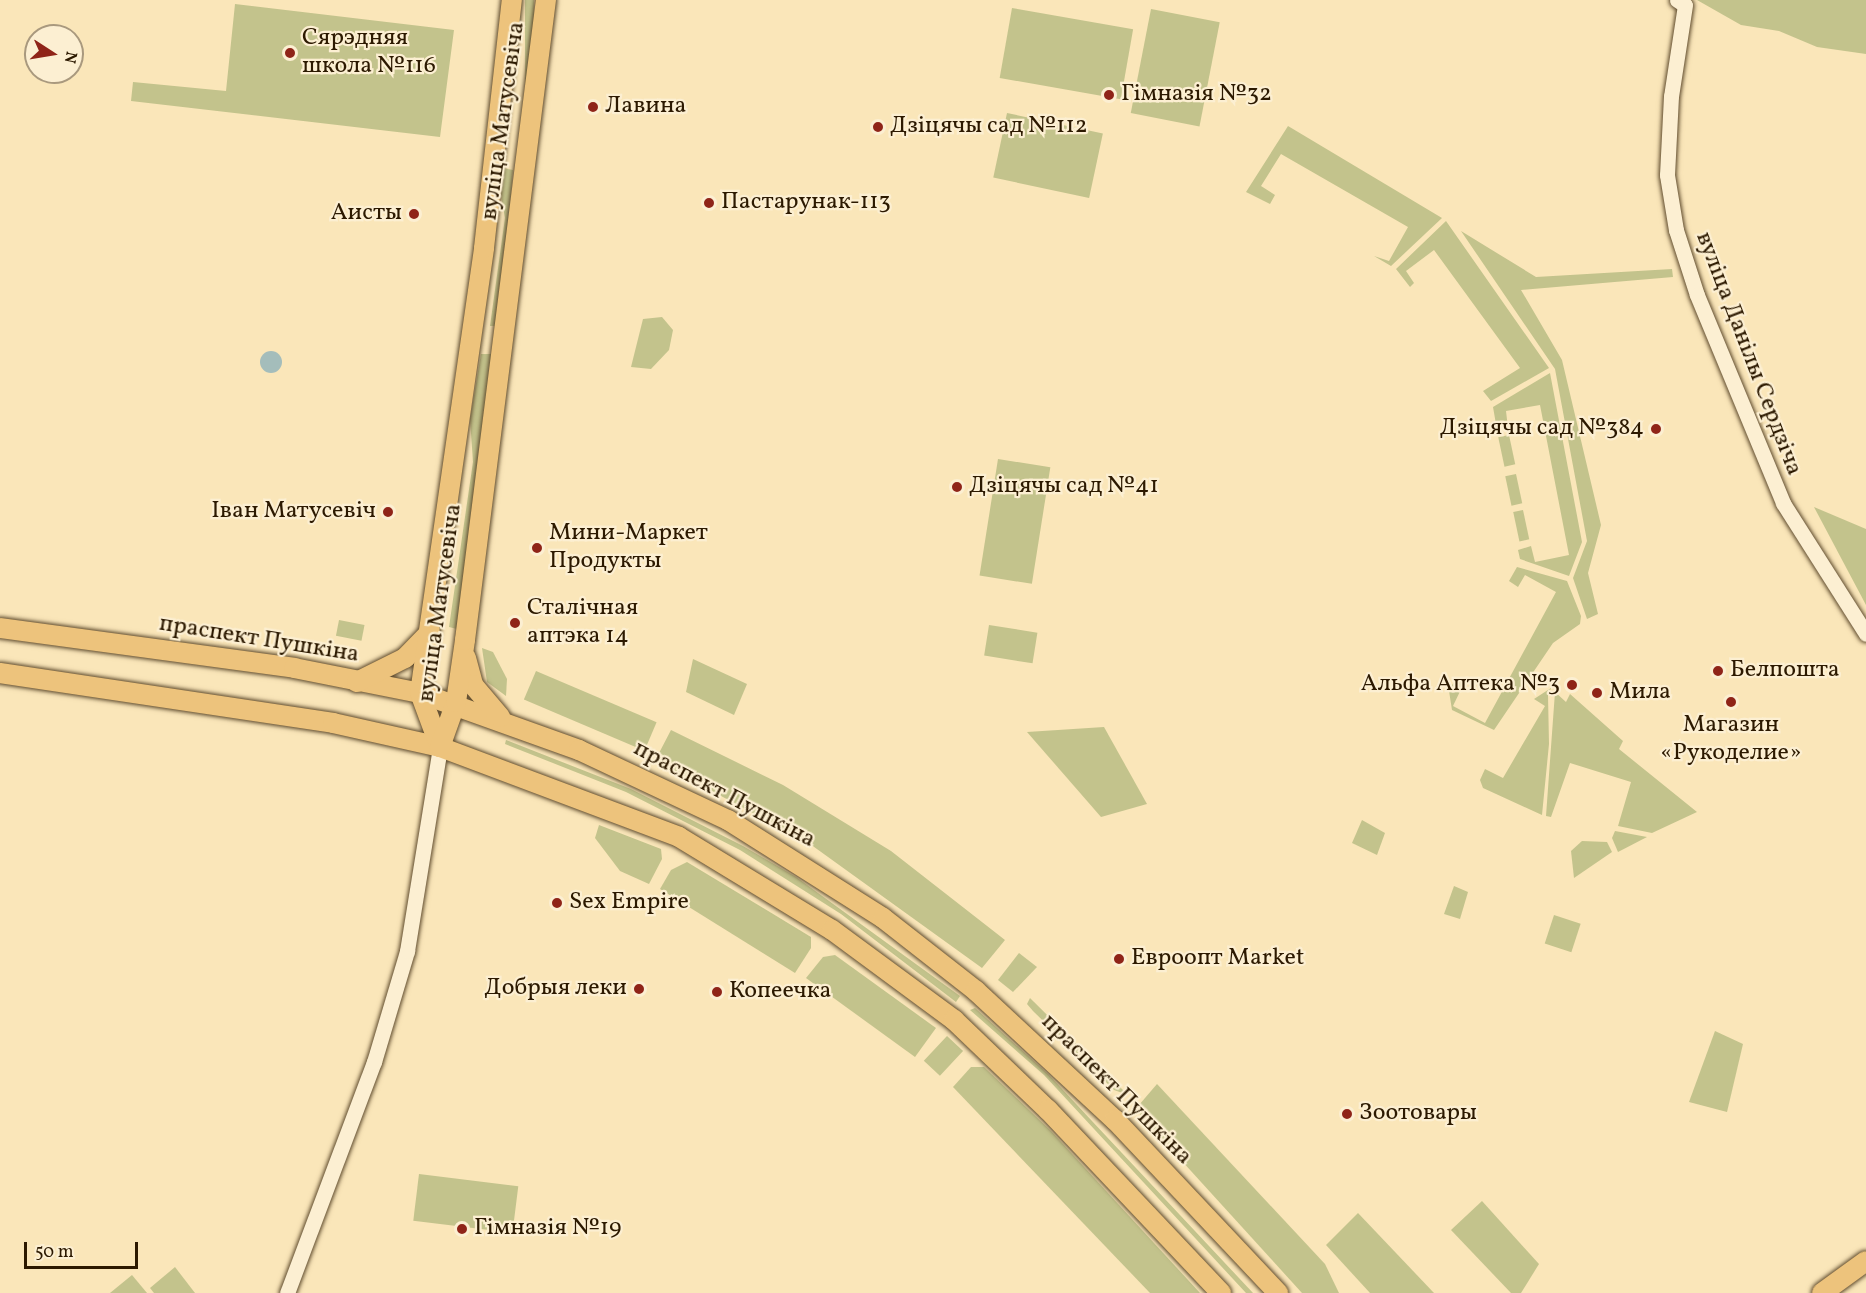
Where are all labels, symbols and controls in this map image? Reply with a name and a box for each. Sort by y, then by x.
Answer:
street label: вуліца Матусевіча [476,20,532,222]
north arrow [24,24,84,84]
place label: Сярэдняя школа №116 [302,25,436,81]
marker: Сярэдняя школа №116 [283,46,297,60]
text: N [58,49,82,65]
place label: Гімназія №32 [1121,81,1272,109]
marker: Гімназія №32 [1102,88,1116,102]
place label: Лавина [605,93,687,121]
marker: Лавина [586,100,600,114]
place label: Дзіцячы сад №112 [890,113,1088,141]
marker: Дзіцячы сад №112 [871,120,885,134]
place label: Пастарунак-113 [721,189,891,217]
marker: Пастарунак-113 [702,196,716,210]
place label: Аисты [331,200,402,228]
marker: Аисты [407,207,421,221]
street label: вуліца Данілы Сердзіча [1688,228,1808,480]
place label: Дзіцячы сад №384 [1440,415,1644,443]
marker: Дзіцячы сад №384 [1649,422,1663,436]
place label: Дзіцячы сад №41 [969,473,1159,501]
marker: Дзіцячы сад №41 [950,480,964,494]
place label: Іван Матусевіч [211,498,376,526]
street label: вуліца Матусевіча [413,502,469,704]
marker: Іван Матусевіч [381,505,395,519]
place label: Мини-Маркет Продукты [549,520,708,576]
marker: Мини-Маркет Продукты [530,541,544,555]
place label: Сталічная аптэка 14 [527,595,638,651]
street label: праспект Пушкіна [157,610,361,670]
marker: Сталічная аптэка 14 [508,616,522,630]
place label: Белпошта [1730,657,1840,685]
marker: Белпошта [1711,664,1725,678]
place label: Альфа Аптека №3 [1361,671,1560,699]
marker: Альфа Аптека №3 [1565,678,1579,692]
place label: Мила [1609,679,1671,707]
marker: Мила [1590,686,1604,700]
marker: Магазин «Рукоделие» [1724,695,1738,709]
place label: Магазин «Рукоделие» [1661,712,1801,768]
street label: праспект Пушкіна [628,735,820,855]
place label: Sex Empire [569,889,689,917]
marker: Sex Empire [550,896,564,910]
place label: Евроопт Market [1131,945,1304,973]
marker: Евроопт Market [1112,952,1126,966]
place label: Добрыя леки [484,975,627,1003]
place label: Копеечка [729,978,831,1006]
marker: Добрыя леки [632,982,646,996]
marker: Копеечка [710,985,724,999]
street label: праспект Пушкіна [1034,1008,1198,1172]
place label: Зоотовары [1359,1100,1477,1128]
marker: Зоотовары [1340,1107,1354,1121]
place label: Гімназія №19 [474,1215,621,1243]
marker: Гімназія №19 [455,1222,469,1236]
scale bar [27,1230,141,1268]
text: 50 m [35,1240,74,1265]

